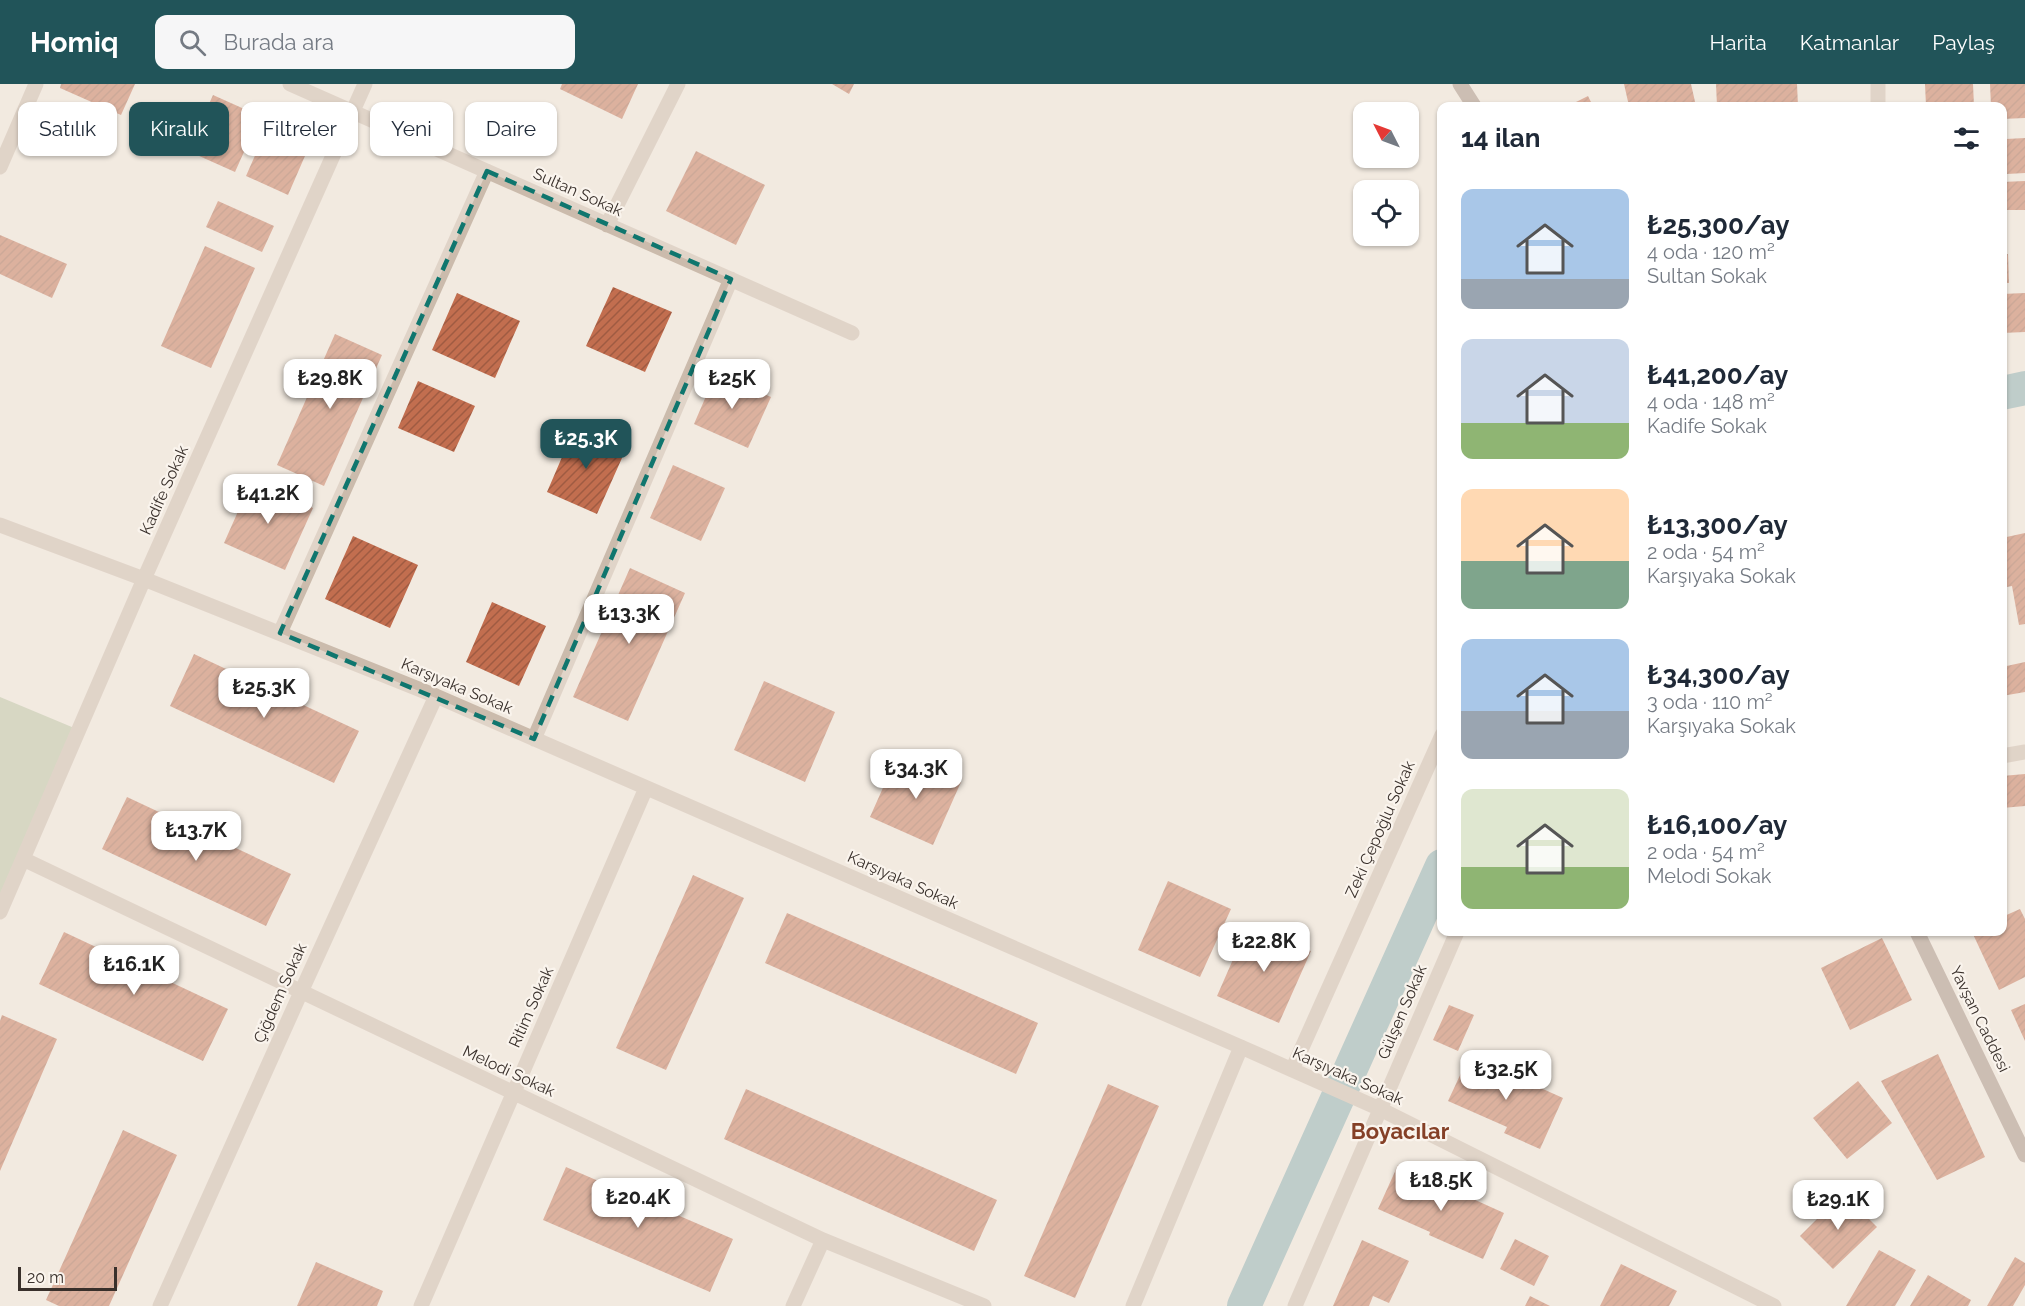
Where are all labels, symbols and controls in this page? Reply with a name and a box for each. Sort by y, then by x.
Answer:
search box [155,15,575,69]
text: Homiq [30,26,119,59]
icon: search [176,26,209,59]
text: Burada ara [224,29,334,55]
text: Harita [1710,30,1767,55]
text: Katmanlar [1800,30,1899,55]
text: Paylaş [1932,30,1995,55]
chip: Satılık [18,102,117,156]
chip: Kiralık [129,102,229,156]
chip: Filtreler [241,102,358,156]
chip: Yeni [370,102,453,156]
chip: Daire [465,102,557,156]
north arrow [1353,102,1419,168]
map controls [1353,102,1419,246]
icon: filters [1950,122,1983,155]
text: 14 ilan [1461,123,1540,153]
street label: Sultan Sokak [530,164,626,220]
button: locate [1353,180,1419,246]
text: ₺25,300/ay [1647,210,1789,240]
icon: home [1509,213,1581,285]
text: 4 oda · 120 m² [1647,240,1775,264]
text: Sultan Sokak [1647,264,1767,288]
pin: ₺29.8K [281,359,379,410]
pin: ₺25K [696,359,768,410]
text: ₺41,200/ay [1647,360,1788,390]
icon: home [1509,363,1581,435]
text: ₺29.8K [298,366,362,390]
text: ₺25K [708,366,756,390]
text: 4 oda · 148 m² [1647,390,1775,414]
text: Kadife Sokak [1647,414,1767,438]
pin: ₺25.3K [537,419,635,470]
text: ₺25.3K [554,426,618,450]
street label: Kadife Sokak [136,442,192,538]
pin: ₺41.2K [219,474,317,525]
text: ₺41.2K [237,481,299,505]
text: ₺13,300/ay [1647,510,1788,540]
icon: home [1509,513,1581,585]
text: 2 oda · 54 m² [1647,540,1765,564]
text: Karşıyaka Sokak [1647,564,1796,588]
pin: ₺13.3K [580,594,678,645]
text: ₺13.3K [598,601,660,625]
street label: Karşıyaka Sokak [398,654,516,718]
text: ₺34,300/ay [1647,660,1790,690]
icon: home [1509,663,1581,735]
pin: ₺25.3K [215,668,313,719]
text: ₺25.3K [232,675,296,699]
text: 3 oda · 110 m² [1647,690,1773,714]
text: Karşıyaka Sokak [1647,714,1796,738]
pin: ₺34.3K [867,749,965,800]
text: ₺34.3K [884,756,948,780]
street label: Zeki Çepoğlu Sokak [1341,757,1419,900]
text: ₺16,100/ay [1647,810,1787,840]
pin: ₺13.7K [147,811,245,862]
icon: home [1509,813,1581,885]
text: ₺13.7K [165,818,227,842]
text: 2 oda · 54 m² [1647,840,1765,864]
street label: Karşıyaka Sokak [845,847,962,913]
text: Melodi Sokak [1647,864,1771,888]
pin: ₺22.8K [1215,922,1313,973]
text: ₺22.8K [1232,929,1296,953]
street label: Çiğdem Sokak [249,940,311,1046]
pin: ₺16.1K [85,945,183,996]
text: ₺16.1K [103,952,165,976]
street label: Gülşen Sokak [1374,961,1431,1062]
street label: Ritim Sokak [505,963,557,1050]
street label: Yavşan Caddesi [1946,963,2014,1075]
street label: Melodi Sokak [460,1041,559,1101]
street label: Karşıyaka Sokak [1290,1043,1407,1109]
pin: ₺32.5K [1457,1050,1555,1101]
text: ₺32.5K [1474,1057,1538,1081]
district label: Boyacılar [1351,1118,1450,1144]
pin: ₺18.5K [1392,1161,1490,1212]
text: ₺18.5K [1410,1168,1472,1192]
pin: ₺20.4K [589,1178,687,1229]
pin: ₺29.1K [1789,1180,1887,1231]
text: ₺20.4K [606,1185,670,1209]
text: ₺29.1K [1807,1187,1869,1211]
scale bar [18,1264,117,1292]
text: 20 m [27,1268,64,1287]

